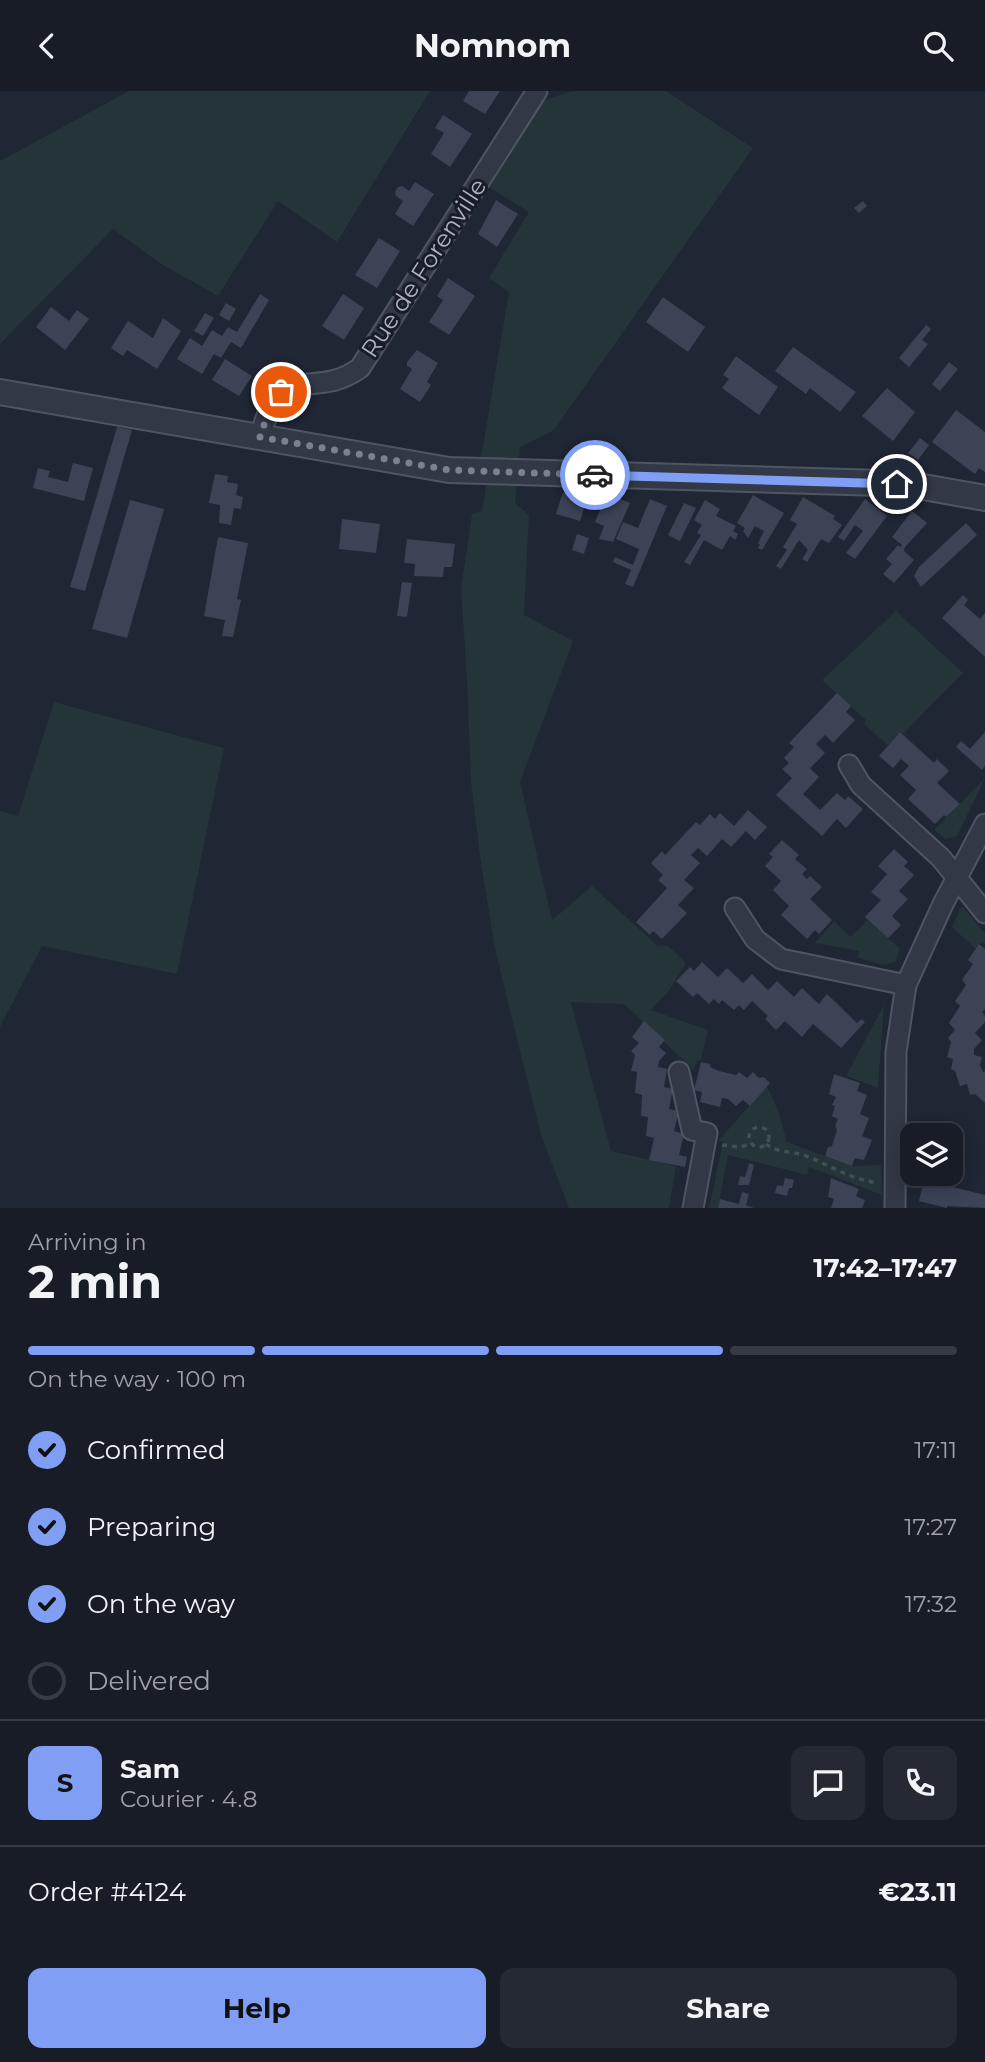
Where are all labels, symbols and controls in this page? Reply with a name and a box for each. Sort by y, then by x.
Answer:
text: Nomnom [414,26,571,65]
icon: back [28,27,66,65]
icon: search [919,27,957,65]
street label: Rue de Forenville [355,173,492,363]
pin [251,362,311,422]
icon: bag [262,373,300,411]
courier [560,440,630,510]
pin [867,454,927,514]
icon: car [576,456,614,494]
icon: home [878,465,916,503]
map controls [900,1123,963,1186]
button: layers [900,1123,963,1186]
text: Arriving in [28,1228,147,1256]
text: 17:42–17:47 [813,1252,957,1284]
text: 2 min [28,1253,162,1310]
text: On the way · 100 m [28,1365,246,1393]
icon: check [28,1431,66,1469]
text: Confirmed [87,1434,226,1466]
text: 17:11 [914,1436,957,1464]
icon: check [28,1508,66,1546]
text: Preparing [87,1511,216,1543]
text: 17:27 [904,1513,957,1541]
icon: check [28,1585,66,1623]
text: On the way [87,1588,235,1620]
text: 17:32 [905,1590,957,1618]
text: Delivered [87,1665,211,1697]
button: chat [791,1746,865,1820]
button: phone [883,1746,957,1820]
text: Sam [120,1753,180,1785]
text: S [57,1767,73,1799]
text: Courier · 4.8 [120,1785,257,1813]
text: Order #4124 [28,1876,186,1908]
text: €23.11 [879,1876,957,1908]
button: Help [28,1968,486,2048]
button: Share [500,1968,957,2048]

